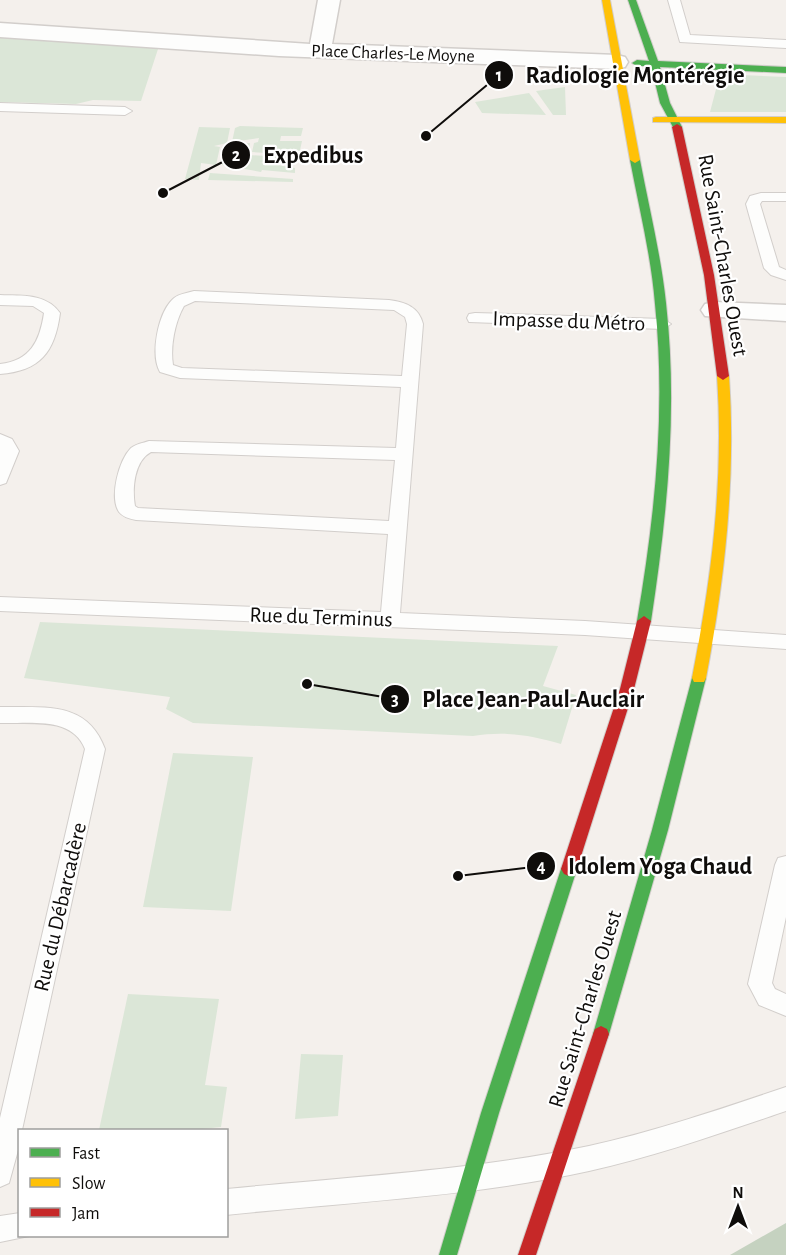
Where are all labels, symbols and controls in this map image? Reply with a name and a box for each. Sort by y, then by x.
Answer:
street label: Place Charles-Le Moyne [311,42,475,66]
callout: Radiologie Montérégie [484,54,757,96]
text: Radiologie Montérégie [525,64,745,88]
text: 1 [496,67,502,85]
callout: Expedibus [221,134,375,176]
text: Expedibus [263,144,363,168]
text: 2 [232,147,241,165]
street label: Rue Saint-Charles Ouest [694,152,752,358]
street label: Impasse du Métro [492,307,646,335]
street label: Rue du Terminus [249,604,393,630]
callout: Place Jean-Paul-Auclair [380,678,656,720]
text: Place Jean-Paul-Auclair [422,688,645,712]
text: 3 [391,691,399,709]
street label: Rue du Débarcadère [30,820,90,994]
callout: Idolem Yoga Chaud [526,845,764,887]
text: Idolem Yoga Chaud [568,855,752,879]
text: 4 [536,858,546,876]
street label: Rue Saint-Charles Ouest [545,908,625,1110]
legend [18,1129,228,1237]
text: Fast [72,1145,100,1163]
text: Slow [72,1175,105,1193]
north arrow [708,1177,768,1237]
text: N [732,1185,744,1201]
text: Jam [72,1205,100,1223]

